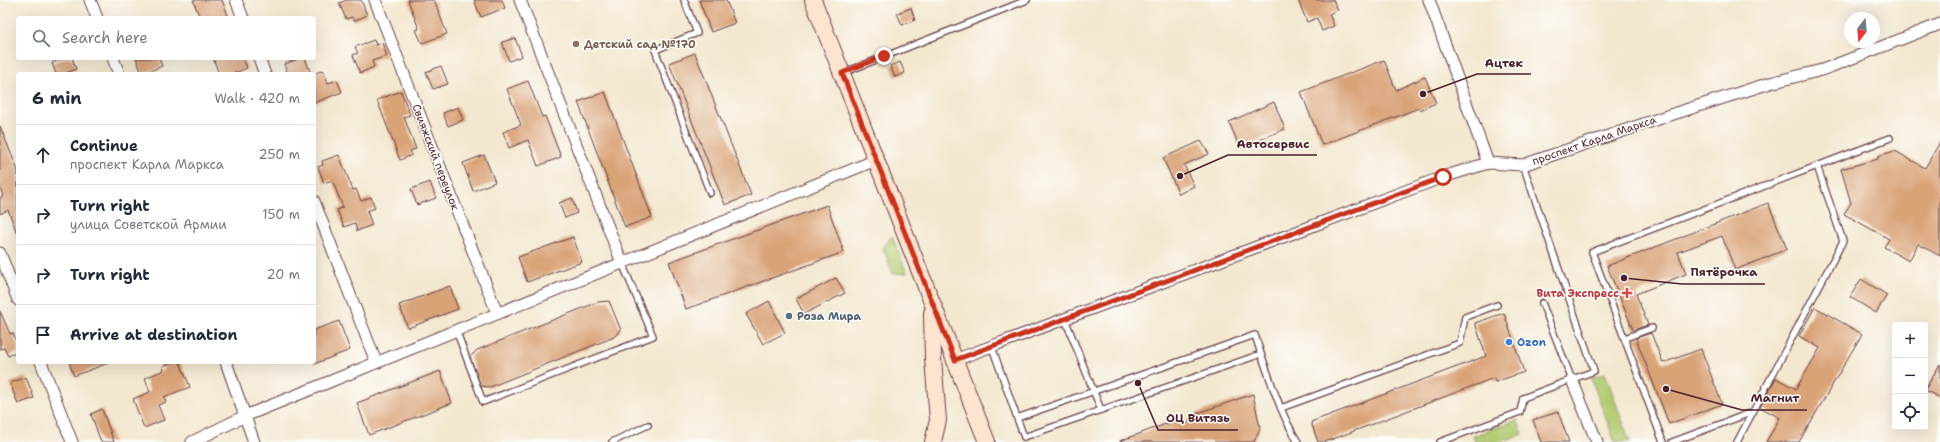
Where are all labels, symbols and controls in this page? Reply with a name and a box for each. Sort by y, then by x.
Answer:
north arrow [1844,12,1880,48]
search box [16,16,316,60]
icon: search [30,27,52,49]
text: Search here [62,28,148,48]
place label: Детский сад №170 [584,37,696,52]
marker: Детский сад №170 [571,39,581,49]
route end [875,47,893,65]
callout: Ацтек [1477,50,1531,74]
text: Ацтек [1485,55,1524,71]
text: 6 min [32,87,82,109]
text: Walk · 420 m [214,90,300,107]
street label: Свияжский переулок [408,102,463,212]
street label: проспект Карла Маркса [1530,112,1658,169]
callout: Автосервис [1228,131,1317,155]
text: Continue [70,136,138,156]
text: Автосервис [1236,136,1310,152]
icon: ahead [32,144,54,166]
text: 250 m [259,146,300,163]
text: проспект Карла Маркса [70,156,224,173]
route start [1434,168,1452,186]
text: Turn right [70,196,150,216]
icon: right [32,204,54,226]
text: 150 m [262,206,300,223]
text: улица Советской Армии [70,216,227,233]
callout: Пятёрочка [1682,260,1765,284]
icon: right [32,264,54,286]
text: Пятёрочка [1691,264,1758,280]
text: Turn right [70,265,150,285]
text: 20 m [267,266,300,283]
place label: Вита Экспресс [1536,286,1619,301]
marker: Вита Экспресс [1622,288,1632,298]
place label: Роза Мира [797,309,861,324]
marker: Роза Мира [784,311,794,321]
map controls [1892,322,1928,430]
button: + [1892,322,1928,358]
icon: arrive [32,324,54,346]
text: Arrive at destination [70,325,238,345]
place label: Ozon [1517,335,1547,350]
marker: Ozon [1504,337,1514,347]
button: − [1892,358,1928,394]
callout: Магнит [1742,386,1807,410]
text: Магнит [1750,390,1800,406]
button: locate [1892,394,1928,430]
callout: ОЦ Витязь [1158,406,1238,430]
text: ОЦ Витязь [1166,410,1230,426]

